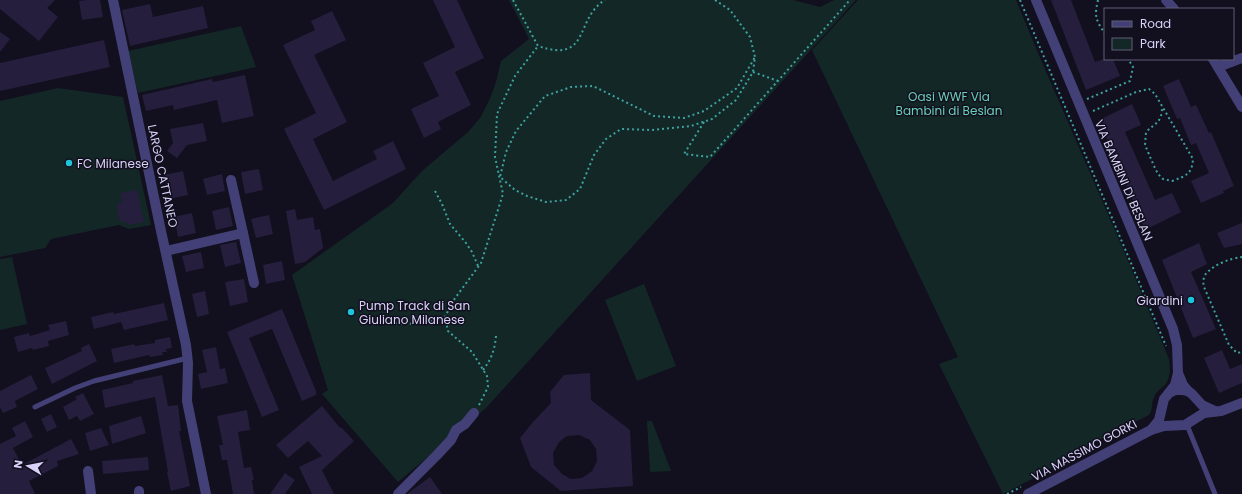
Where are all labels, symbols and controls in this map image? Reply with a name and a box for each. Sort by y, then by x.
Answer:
legend [1104,8,1234,60]
text: Road [1140,15,1171,32]
text: Park [1140,35,1167,52]
park label: Oasi WWF Via Bambini di Beslan [896,88,1002,119]
street label: VIA BAMBINI DI BESLAN [1091,117,1157,243]
street label: LARGO CATTANEO [144,123,182,229]
place label: FC Milanese [77,155,149,172]
marker: FC Milanese [64,158,74,168]
place label: Giardini [1136,292,1183,309]
marker: Giardini [1186,295,1196,305]
place label: Pump Track di San Giuliano Milanese [359,297,470,328]
marker: Pump Track di San Giuliano Milanese [346,307,356,317]
street label: VIA MASSIMO GORKI [1028,415,1140,485]
north arrow [8,446,48,486]
text: N [10,459,27,470]

